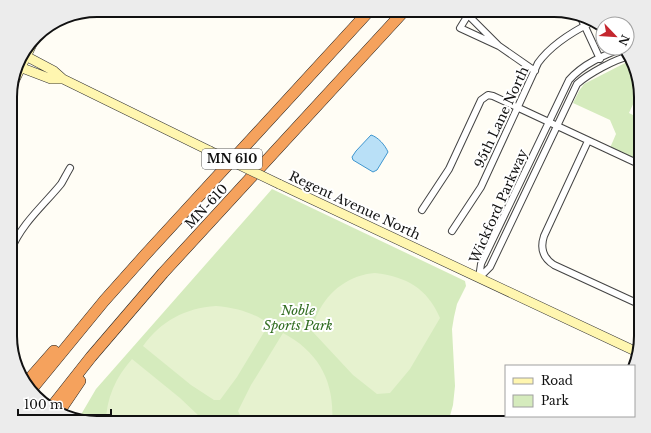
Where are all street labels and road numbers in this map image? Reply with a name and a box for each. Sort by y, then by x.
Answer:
street label: 95th Lane North [471,64,532,171]
street label: Wickford Parkway [465,146,532,267]
road number: MN 610 [202,149,262,169]
street label: Regent Avenue North [286,168,423,243]
street label: MN-610 [181,180,231,232]

